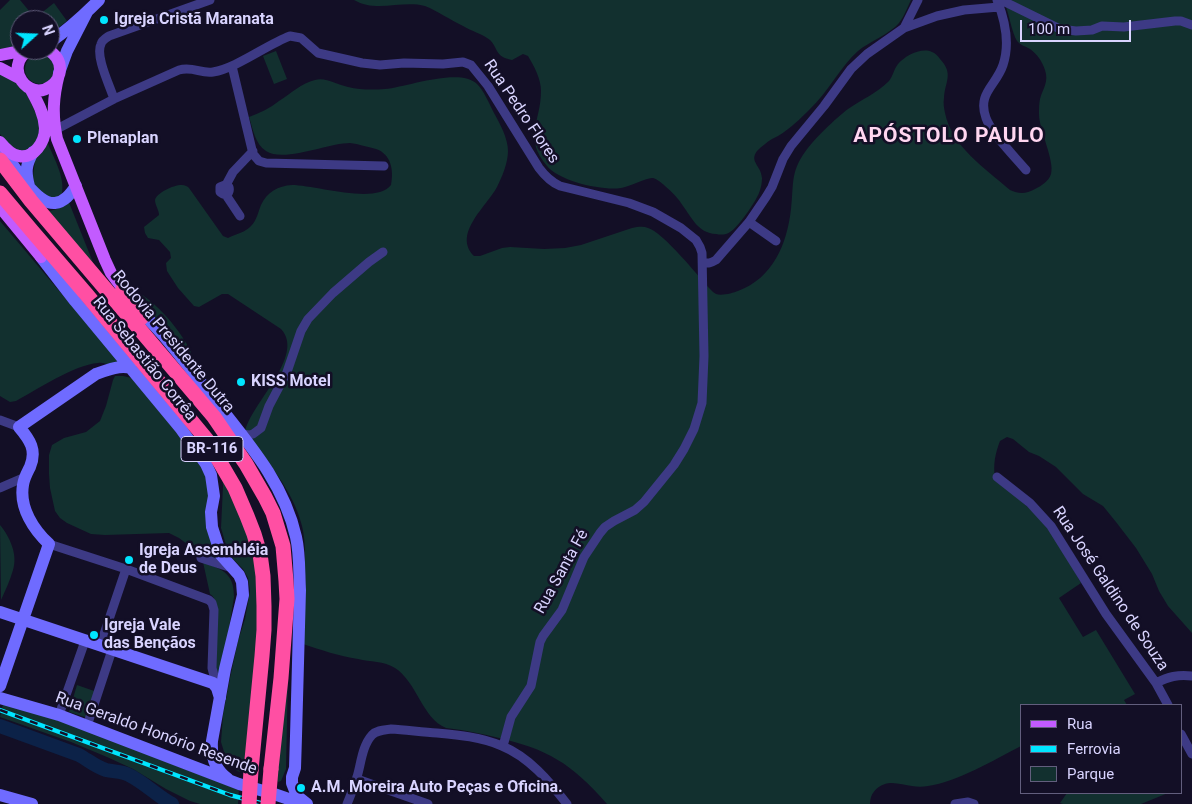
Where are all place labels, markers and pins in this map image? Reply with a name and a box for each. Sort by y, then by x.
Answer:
place label: Igreja Cristã Maranata [114,10,274,30]
marker: Igreja Cristã Maranata [98,14,110,26]
place label: Plenaplan [87,129,158,149]
marker: Plenaplan [71,133,83,145]
place label: KISS Motel [251,372,331,392]
marker: KISS Motel [235,376,247,388]
place label: Igreja Assembléia de Deus [139,541,268,579]
marker: Igreja Assembléia de Deus [123,554,135,566]
place label: Igreja Vale das Bençãos [104,616,196,654]
marker: Igreja Vale das Bençãos [88,629,100,641]
place label: A.M. Moreira Auto Peças e Oficina. [311,778,563,798]
marker: A.M. Moreira Auto Peças e Oficina. [295,782,307,794]

